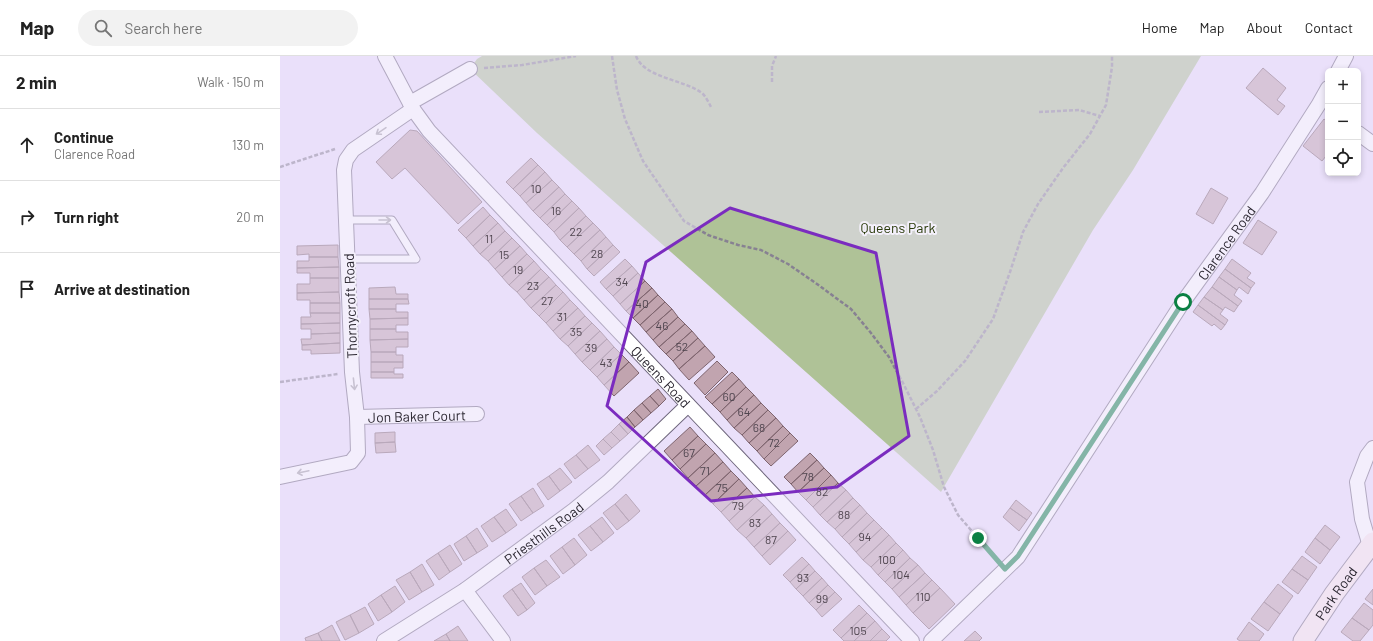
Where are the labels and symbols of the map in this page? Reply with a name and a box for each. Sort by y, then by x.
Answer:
one-way arrow [376,127,387,135]
house number: 10 [531,181,541,195]
street label: Clarence Road [1194,202,1259,283]
house number: 16 [551,203,561,217]
one-way arrow [378,216,391,224]
park label: Queens Park [860,219,936,236]
house number: 22 [570,224,582,238]
house number: 11 [485,231,493,245]
house number: 28 [591,246,603,260]
house number: 15 [499,247,509,261]
street label: Thornycroft Road [340,253,360,359]
house number: 19 [513,262,523,276]
house number: 34 [616,274,628,288]
house number: 23 [527,278,539,292]
house number: 27 [541,293,553,307]
route start [1174,293,1192,311]
house number: 40 [635,296,649,310]
house number: 31 [557,309,567,323]
house number: 46 [656,318,668,332]
house number: 35 [570,324,582,338]
house number: 52 [676,339,688,353]
house number: 39 [585,340,597,354]
street label: Queens Road [628,342,695,411]
house number: 43 [600,355,612,369]
one-way arrow [350,377,357,390]
house number: 60 [723,389,735,403]
house number: 64 [738,404,750,418]
street label: Jon Baker Court [368,406,466,425]
house number: 68 [753,420,765,434]
house number: 72 [768,435,780,449]
house number: 67 [683,445,695,459]
house number: 71 [700,463,710,477]
one-way arrow [297,469,310,477]
house number: 78 [802,469,814,483]
house number: 75 [716,480,728,494]
house number: 82 [816,484,828,498]
street label: Priesthills Road [500,498,587,567]
house number: 79 [732,498,744,512]
house number: 88 [838,507,850,521]
house number: 83 [749,515,761,529]
house number: 94 [859,529,871,543]
route end [969,529,987,547]
house number: 87 [765,532,777,546]
house number: 100 [878,552,896,566]
street label: Park Road [1311,563,1360,623]
house number: 104 [892,567,910,581]
house number: 93 [797,570,809,584]
house number: 110 [915,589,931,603]
house number: 99 [816,591,828,605]
house number: 105 [849,623,867,637]

